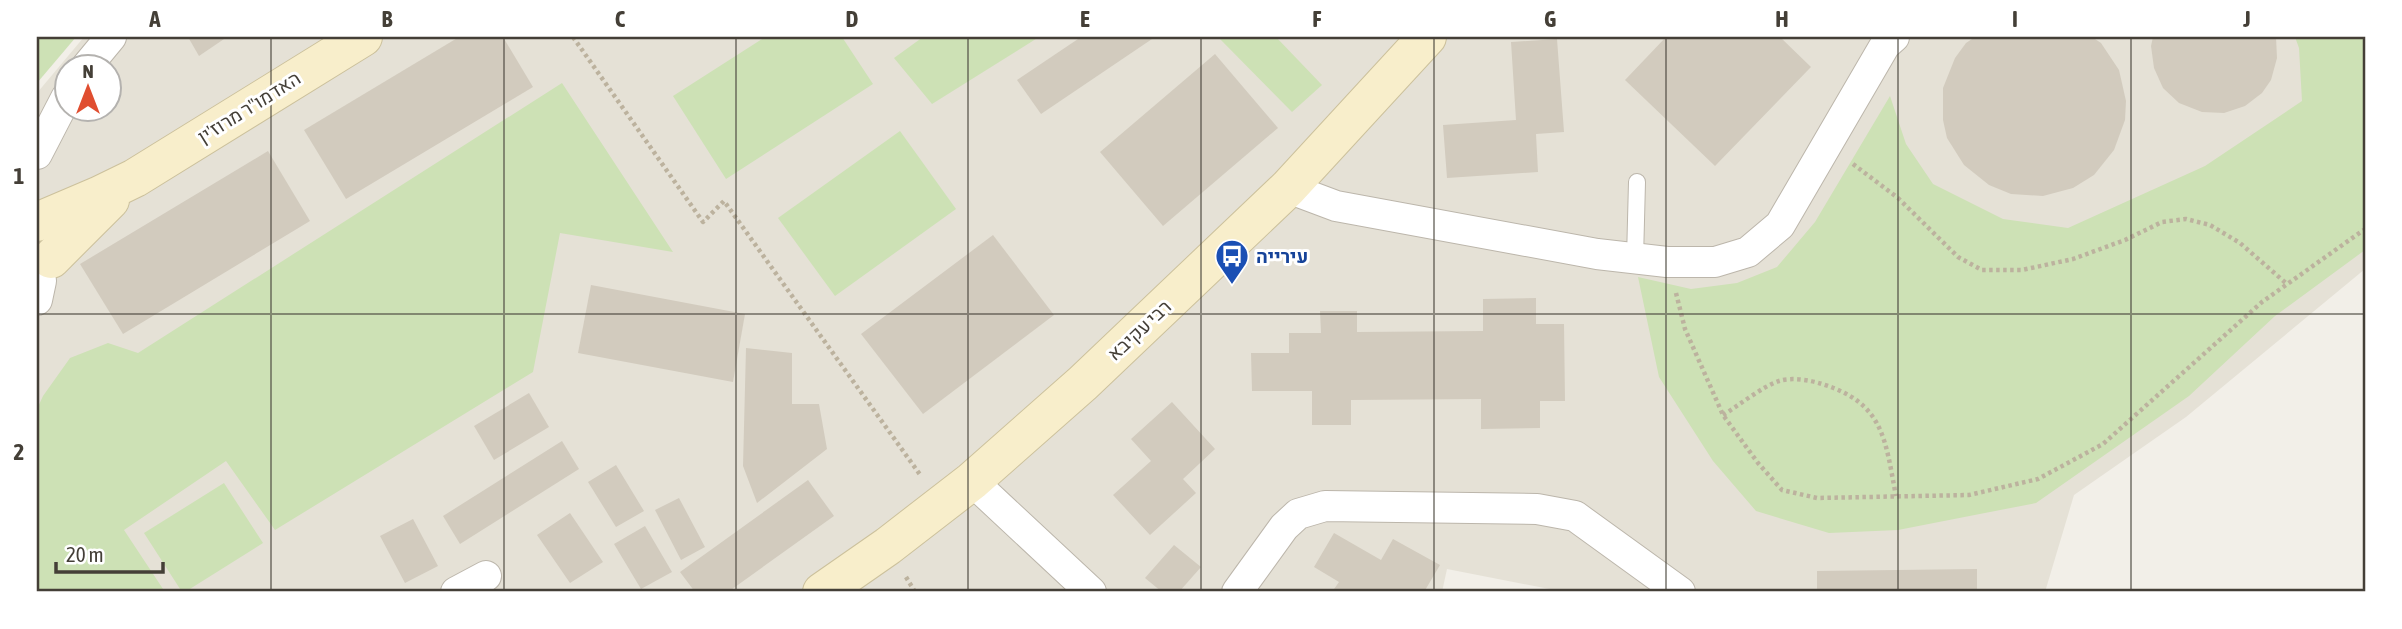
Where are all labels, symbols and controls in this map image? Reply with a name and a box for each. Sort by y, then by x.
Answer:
text: A [148,6,161,32]
text: B [382,6,393,32]
text: C [615,6,626,32]
text: D [846,6,859,32]
text: E [1080,6,1090,32]
text: F [1312,6,1322,32]
text: G [1544,6,1556,32]
text: H [1775,6,1789,32]
text: I [2012,6,2018,32]
text: J [2242,6,2251,32]
north arrow [52,52,122,122]
text: N [82,60,94,82]
street label: האדמו"ר מרוז'ין [194,67,304,147]
text: 1 [14,163,25,189]
bus stop icon: עירייה [1213,237,1251,286]
place label: עירייה [1256,245,1308,267]
street label: רבי עקיבא [1103,295,1175,365]
text: 2 [14,439,24,465]
scale bar [56,531,163,575]
text: 20 m [66,542,104,566]

